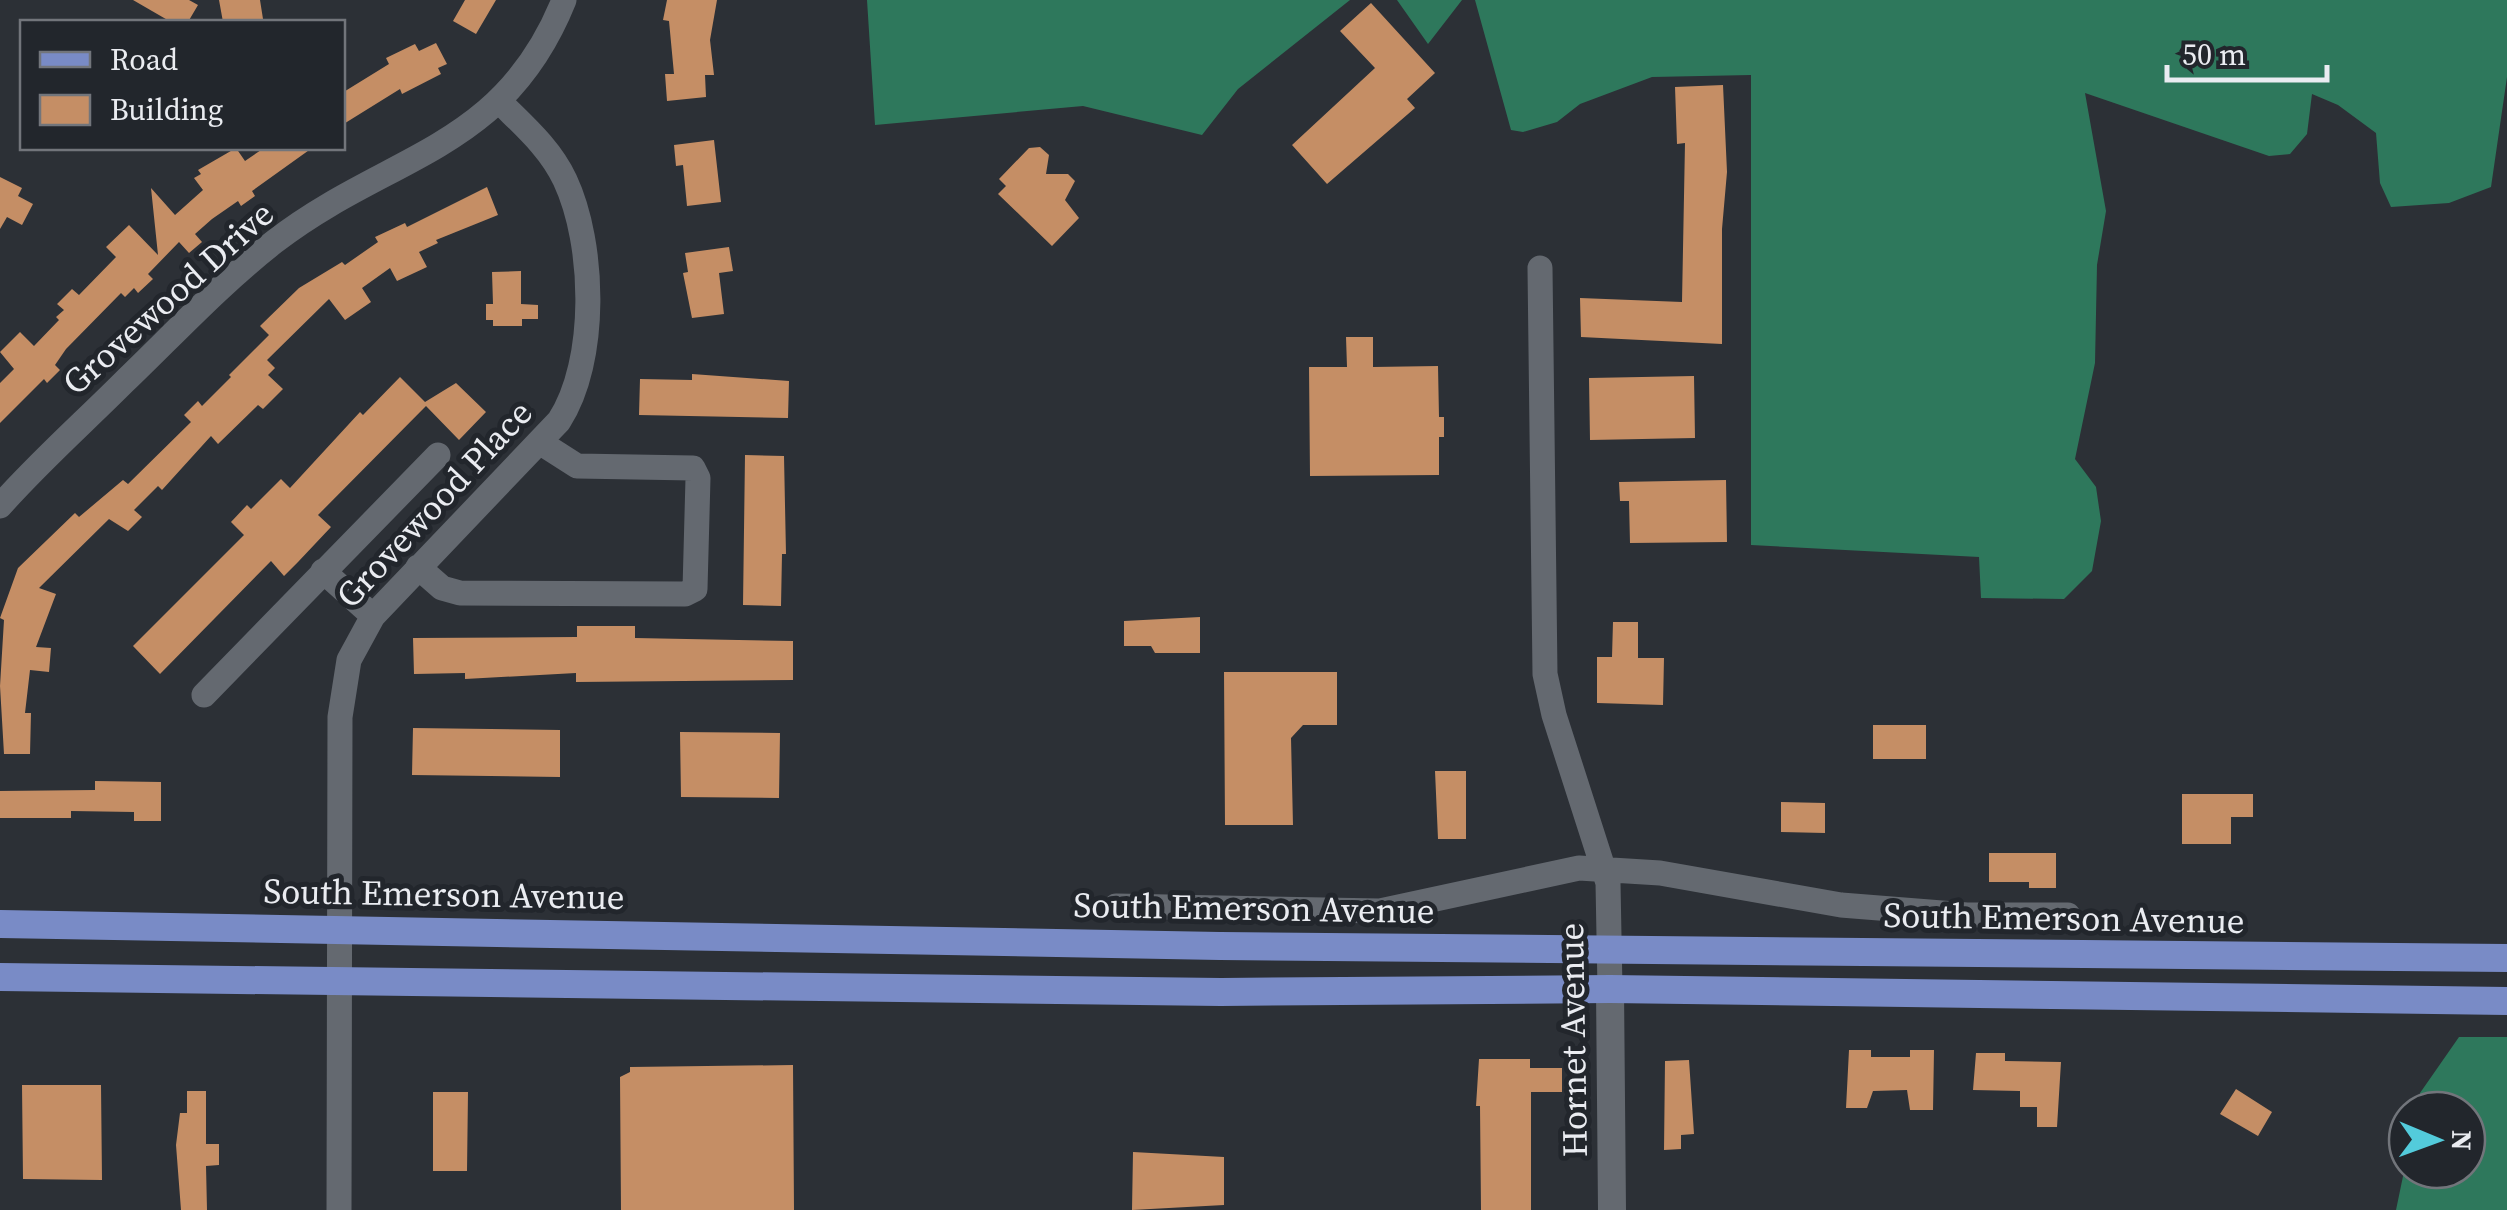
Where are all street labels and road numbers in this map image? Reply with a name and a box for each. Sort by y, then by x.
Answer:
street label: Grovewood Drive [52,190,284,406]
street label: Grovewood Place [325,390,543,618]
street label: South Emerson Avenue [263,867,625,921]
street label: South Emerson Avenue [1073,881,1435,935]
street label: South Emerson Avenue [1883,891,2245,945]
street label: Hornet Avenue [1547,922,1599,1158]

